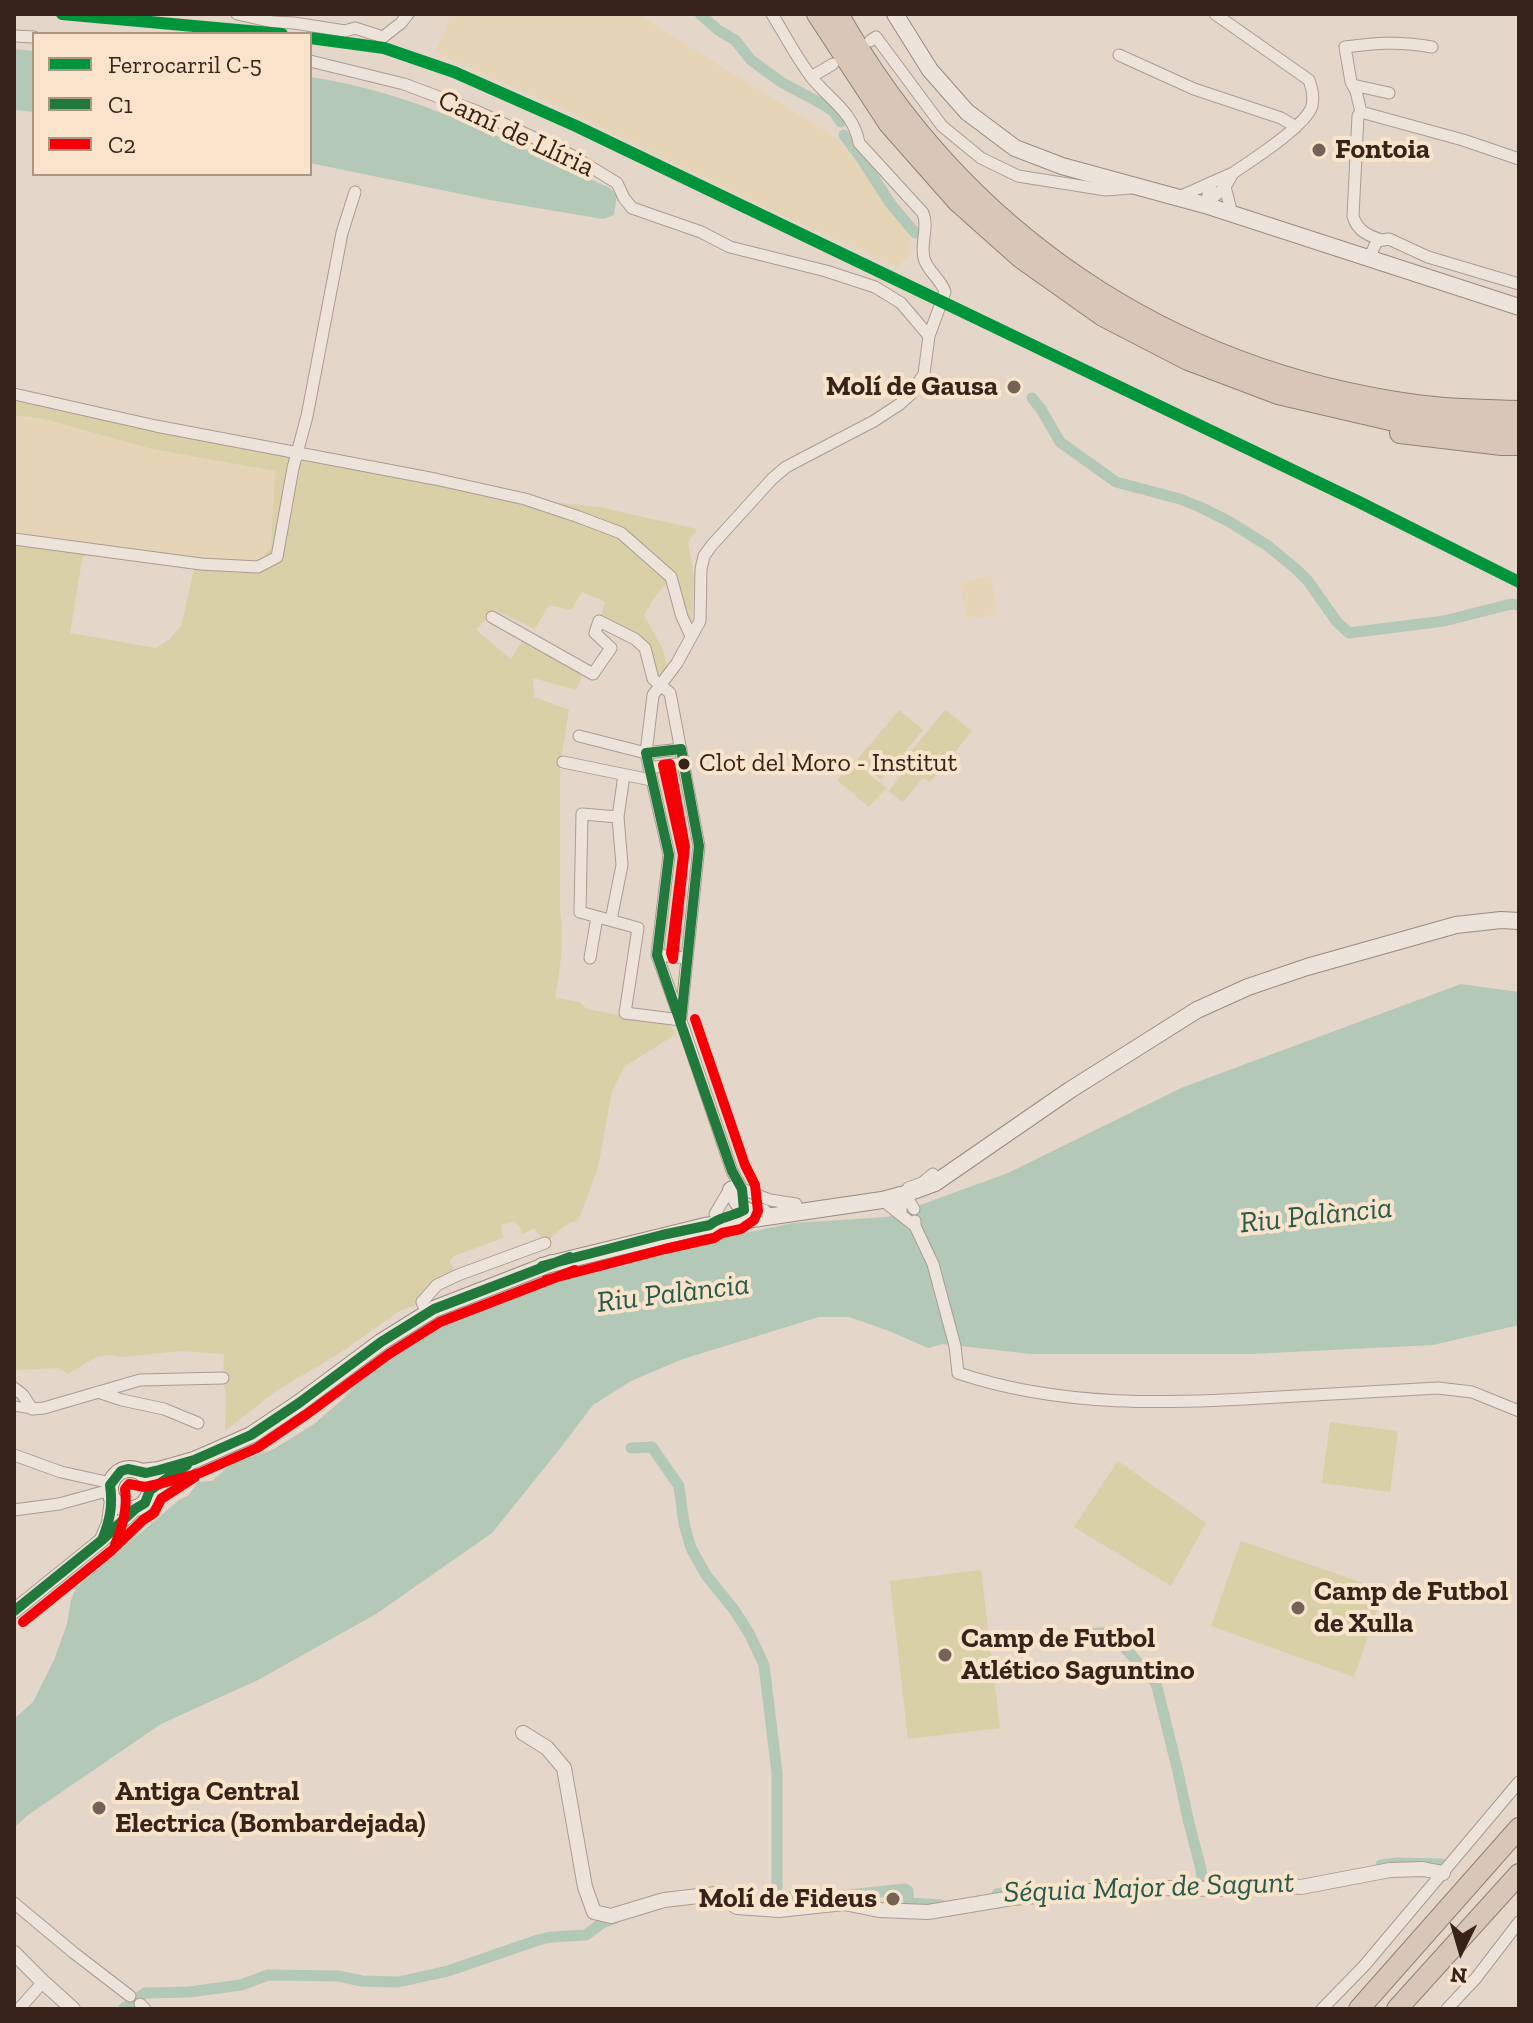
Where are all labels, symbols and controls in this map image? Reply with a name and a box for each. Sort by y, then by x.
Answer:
legend [32,32,312,176]
text: Ferrocarril C-5 [108,50,262,79]
street label: Camí de Llíria [433,83,599,185]
text: C1 [108,90,133,119]
text: C2 [108,130,136,159]
place label: Fontoia [1335,133,1430,167]
marker: Fontoia [1310,141,1328,159]
place label: Molí de Gausa [826,370,998,404]
marker: Molí de Gausa [1005,378,1023,396]
place label: Clot del Moro - Institut [699,748,957,780]
marker: Clot del Moro - Institut [676,756,692,772]
water label: Riu Palància [1238,1190,1394,1242]
water label: Riu Palància [595,1267,751,1321]
place label: Camp de Futbol de Xulla [1314,1575,1508,1641]
marker: Camp de Futbol de Xulla [1289,1599,1307,1617]
place label: Camp de Futbol Atlético Saguntino [961,1622,1195,1688]
marker: Camp de Futbol Atlético Saguntino [936,1646,954,1664]
place label: Antiga Central Electrica (Bombardejada) [115,1775,426,1841]
marker: Antiga Central Electrica (Bombardejada) [90,1799,108,1817]
water label: Séquia Major de Sagunt [1003,1865,1295,1911]
place label: Molí de Fideus [698,1882,877,1916]
marker: Molí de Fideus [884,1890,902,1908]
north arrow [1421,1911,1501,1991]
text: N [1449,1961,1468,1990]

